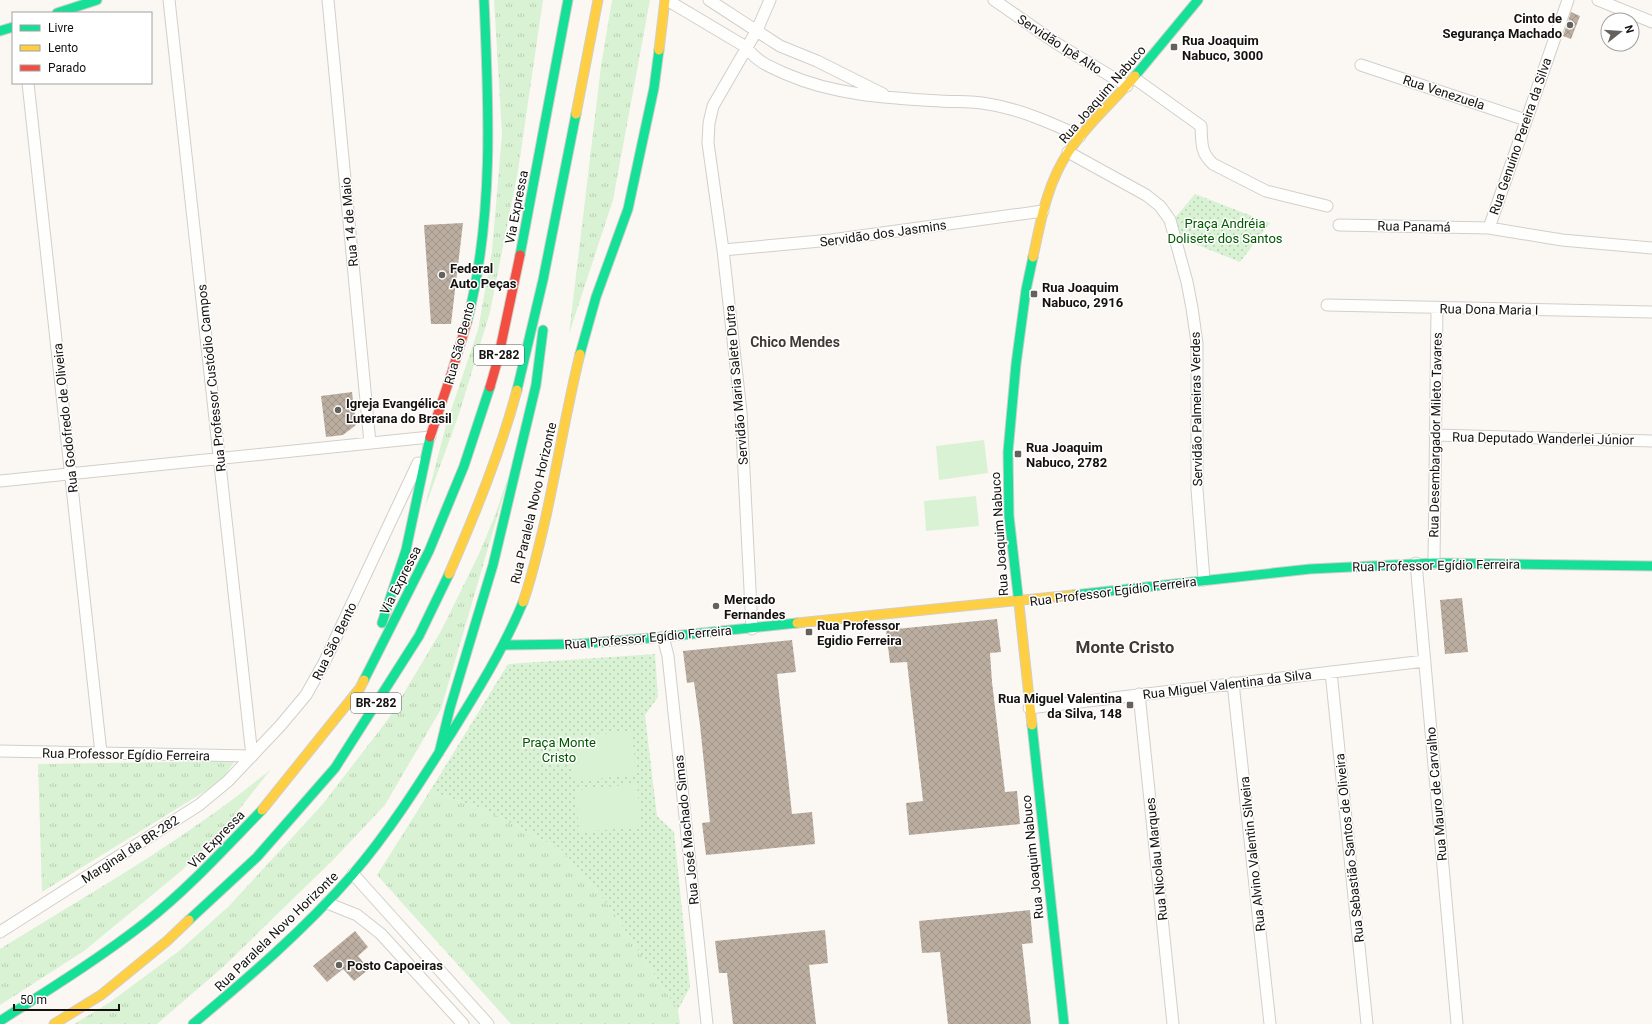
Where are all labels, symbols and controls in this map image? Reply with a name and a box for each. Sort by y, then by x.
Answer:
place label: Cinto de Segurança Machado [1443,11,1562,41]
legend [12,12,152,84]
street label: Servidão Ipê Alto [1015,12,1105,77]
north arrow [1600,12,1640,52]
marker: Cinto de Segurança Machado [1565,20,1575,30]
text: Livre [48,21,74,35]
text: N [1622,24,1637,35]
place label: Rua Joaquim Nabuco, 3000 [1182,33,1263,63]
text: Lento [48,41,78,55]
street label: Rua Joaquim Nabuco [1056,42,1149,146]
marker: Rua Joaquim Nabuco, 3000 [1169,42,1179,52]
street label: Rua Genuíno Pereira da Silva [1486,56,1554,217]
text: Parado [48,61,86,75]
street label: Rua Venezuela [1401,72,1487,113]
street label: Via Expressa [502,169,531,245]
street label: Rua 14 de Maio [338,177,361,267]
park label: Praça Andréia Dolisete dos Santos [1167,216,1283,246]
street label: Servidão dos Jasmins [819,217,948,250]
street label: Rua Panamá [1377,218,1451,235]
place label: Federal Auto Peças [450,261,517,291]
marker: Federal Auto Peças [437,270,447,280]
place label: Rua Joaquim Nabuco, 2916 [1042,280,1124,310]
street label: Rua Professor Custódio Campos [194,283,229,472]
marker: Rua Joaquim Nabuco, 2916 [1029,289,1039,299]
street label: Rua São Bento [441,300,478,386]
street label: Rua Dona Maria I [1440,301,1538,318]
street label: Servidão Maria Salete Dutra [722,304,751,465]
street label: Servidão Palmeiras Verdes [1188,331,1205,486]
street label: Rua Desembargador Mileto Tavares [1426,332,1445,538]
district label: Chico Mendes [750,334,840,350]
street label: Rua Godofredo de Oliveira [50,342,81,494]
road number: BR-282 [474,345,524,365]
place label: Igreja Evangélica Luterana do Brasil [346,396,452,426]
marker: Igreja Evangélica Luterana do Brasil [333,405,343,415]
street label: Rua Paralela Novo Horizonte [508,421,559,585]
street label: Rua Deputado Wanderlei Júnior [1452,429,1635,448]
place label: Rua Joaquim Nabuco, 2782 [1026,440,1107,470]
marker: Rua Joaquim Nabuco, 2782 [1013,449,1023,459]
street label: Rua Joaquim Nabuco [988,471,1011,597]
street label: Via Expressa [377,544,424,617]
street label: Rua Professor Egídio Ferreira [1352,557,1520,574]
street label: Rua Professor Egídio Ferreira [1029,574,1197,609]
place label: Mercado Fernandes [724,592,786,622]
street label: Rua São Bento [309,600,360,683]
marker: Mercado Fernandes [711,601,721,611]
place label: Rua Professor Egidio Ferreira [817,618,902,648]
street label: Rua Professor Egídio Ferreira [564,623,732,652]
marker: Rua Professor Egidio Ferreira [804,627,814,637]
district label: Monte Cristo [1076,637,1175,657]
street label: Rua Miguel Valentina da Silva [1142,667,1312,702]
place label: Rua Miguel Valentina da Silva, 148 [998,691,1122,721]
road number: BR-282 [351,693,401,713]
marker: Rua Miguel Valentina da Silva, 148 [1125,700,1135,710]
street label: Rua Mauro de Carvalho [1423,726,1450,862]
park label: Praça Monte Cristo [522,735,596,765]
street label: Rua Professor Egídio Ferreira [42,746,210,763]
street label: Rua Sebastião Santos de Oliveira [1332,753,1367,943]
street label: Rua José Machado Simas [671,754,702,906]
street label: Rua Alvino Valentin Silveira [1237,776,1268,932]
street label: Rua Joaquim Nabuco [1019,794,1046,920]
street label: Rua Nicolau Marques [1143,796,1170,921]
street label: Via Expressa [185,807,248,871]
street label: Marginal da BR-282 [79,812,182,886]
street label: Rua Paralela Novo Horizonte [212,869,341,994]
place label: Posto Capoeiras [347,958,443,973]
marker: Posto Capoeiras [334,960,344,970]
scale bar [14,986,119,1012]
text: 50 m [20,993,47,1007]

